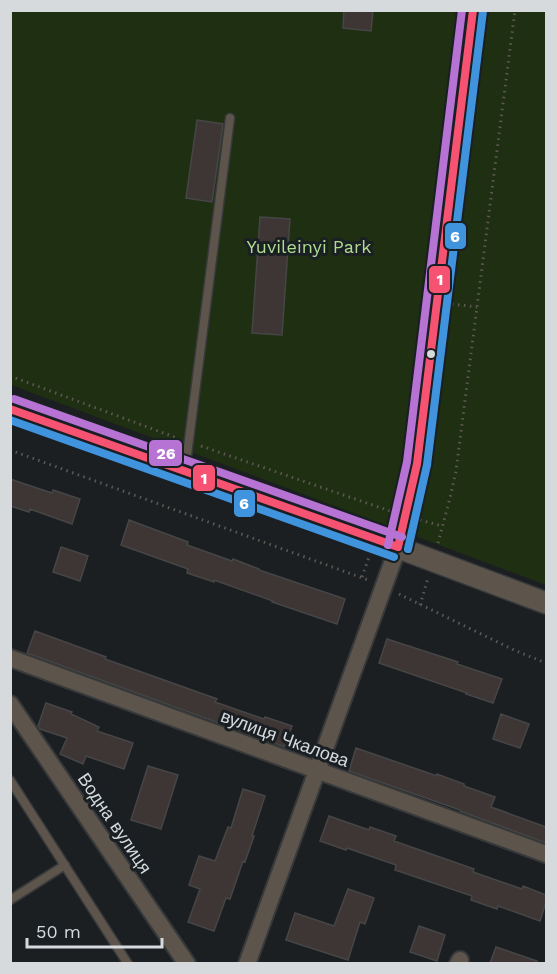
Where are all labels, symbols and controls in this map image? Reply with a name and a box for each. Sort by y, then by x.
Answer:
line badge: 6 [444,222,467,250]
text: 6 [450,227,460,246]
park label: Yuvileinyi Park [246,236,372,257]
line badge: 1 [428,265,451,294]
text: 1 [437,270,443,289]
unlabelled marker [425,348,437,360]
line badge: 26 [148,439,183,467]
text: 26 [156,444,176,463]
line badge: 1 [192,464,216,492]
text: 1 [201,469,207,488]
line badge: 6 [233,489,256,518]
text: 6 [239,494,249,513]
street label: вулиця Чкалова [218,705,353,771]
street label: Водна вулиця [74,769,156,877]
scale bar [27,911,162,949]
text: 50 m [36,921,81,942]

